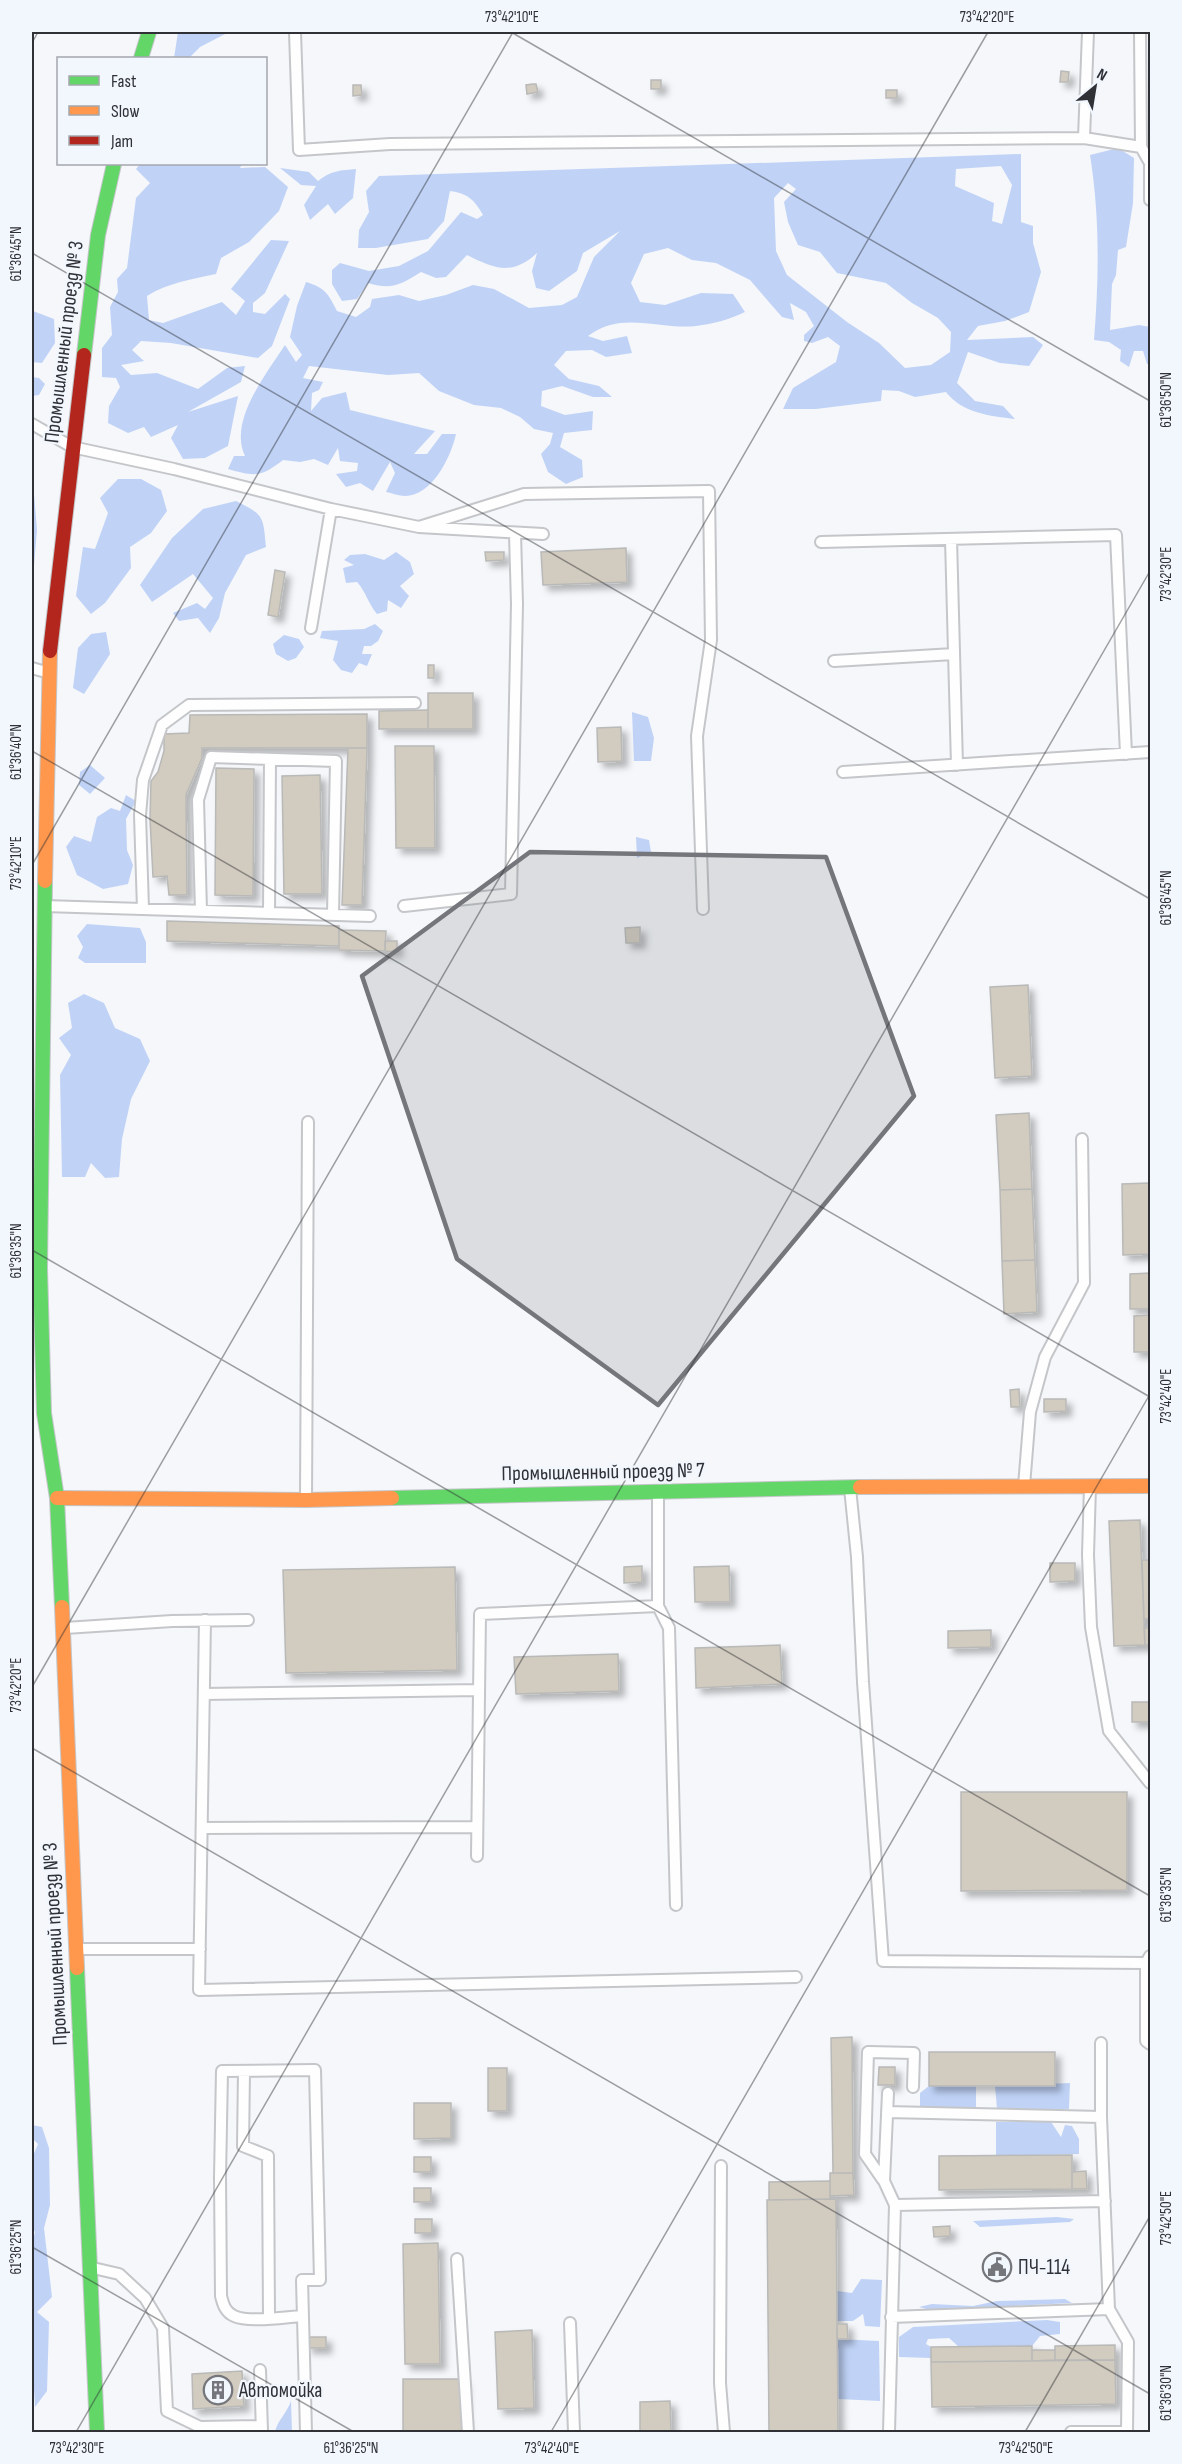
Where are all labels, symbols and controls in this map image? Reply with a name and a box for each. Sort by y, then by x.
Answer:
text: 73°42'10"E [485,8,539,27]
text: 73°42'20"E [960,8,1014,27]
legend [57,57,267,165]
north arrow [1065,57,1125,117]
text: N [1093,65,1110,86]
text: Fast [111,71,137,92]
text: Slow [111,101,140,122]
text: Jam [110,131,133,152]
text: 61°36'45"N [7,226,26,282]
street label: Промышленный проезд № 3 [39,240,89,444]
text: 61°36'50"N [1157,372,1176,428]
text: 73°42'30"E [1157,547,1176,601]
text: 61°36'40"N [7,724,26,780]
text: 73°42'10"E [7,836,26,890]
text: 61°36'45"N [1157,870,1176,926]
text: 61°36'35"N [7,1223,26,1279]
text: 73°42'40"E [1157,1369,1176,1423]
street label: Промышленный проезд № 7 [501,1458,705,1486]
text: 73°42'20"E [7,1658,26,1712]
street label: Промышленный проезд № 3 [37,1842,73,2046]
text: 61°36'35"N [1157,1867,1176,1923]
text: 73°42'50"E [1157,2191,1176,2245]
text: 61°36'25"N [7,2219,26,2275]
public building icon: ПЧ-114 [981,2251,1013,2283]
place label: ПЧ-114 [1018,2255,1070,2280]
text: 61°36'30"N [1157,2365,1176,2421]
building icon: Автомойка [202,2374,234,2406]
place label: Автомойка [238,2378,322,2403]
text: 73°42'30"E [50,2439,104,2458]
text: 61°36'25"N [323,2439,379,2458]
text: 73°42'40"E [525,2439,579,2458]
text: 73°42'50"E [999,2439,1053,2458]

